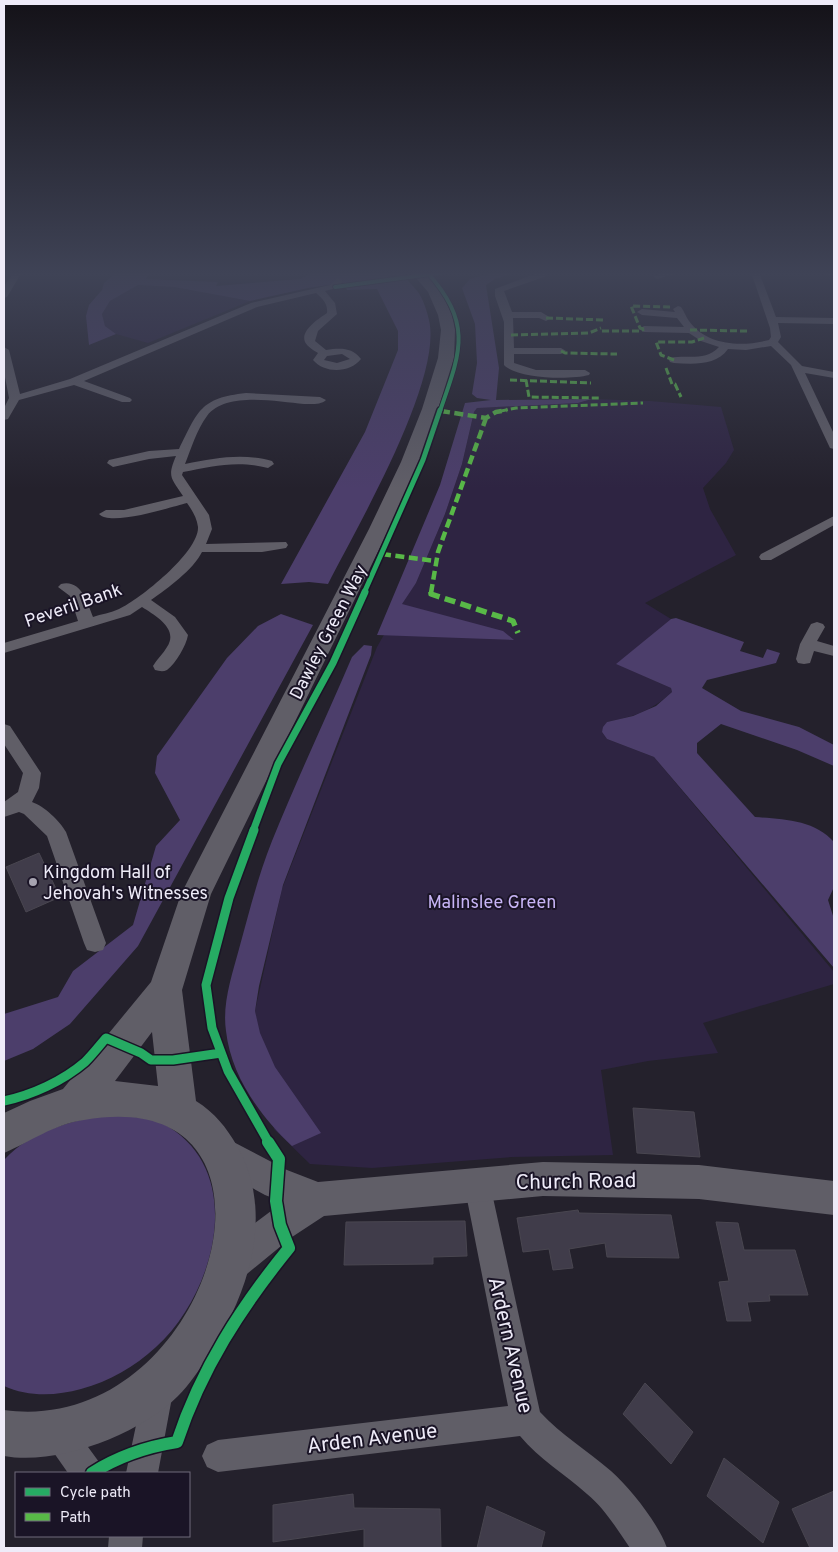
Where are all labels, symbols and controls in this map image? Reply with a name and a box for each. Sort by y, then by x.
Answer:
street label: Dawley Green Way [285,561,373,704]
street label: Peveril Bank [22,579,125,634]
place label: Kingdom Hall of Jehovah's Witnesses [43,862,208,906]
marker: Kingdom Hall of Jehovah's Witnesses [27,876,39,888]
park label: Malinslee Green [428,892,556,915]
street label: Church Road [515,1168,637,1197]
street label: Ardern Avenue [481,1274,538,1416]
street label: Arden Avenue [305,1418,439,1461]
legend [15,1472,190,1537]
text: Cycle path [60,1484,131,1503]
text: Path [60,1509,91,1528]

